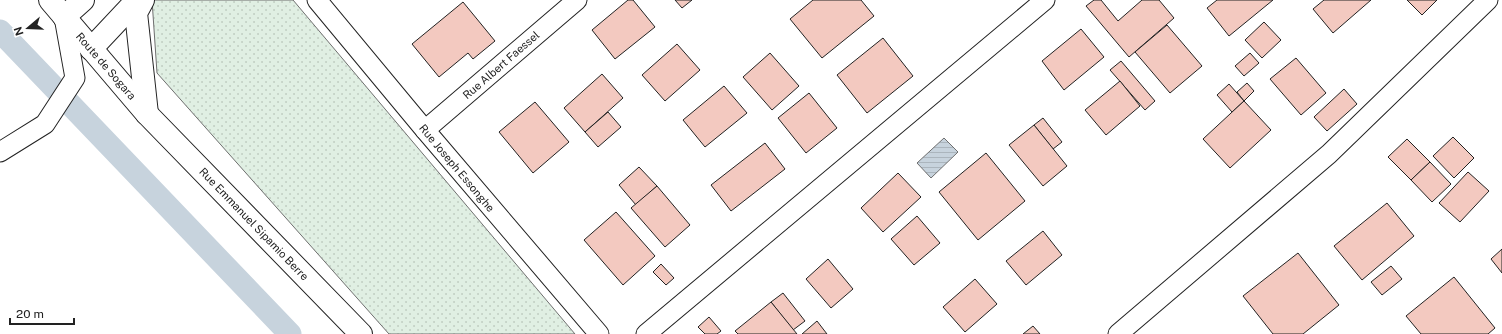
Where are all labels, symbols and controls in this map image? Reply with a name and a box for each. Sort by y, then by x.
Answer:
north arrow [8,8,48,48]
text: N [11,25,26,37]
street label: Rue Albert Faessel [460,29,542,101]
street label: Route de Sogara [74,30,138,102]
street label: Rue Joseph Essonghe [417,122,497,214]
street label: Rue Emmanuel Sipamio Berre [197,165,311,283]
scale bar [10,300,74,326]
text: 20 m [16,307,44,321]

